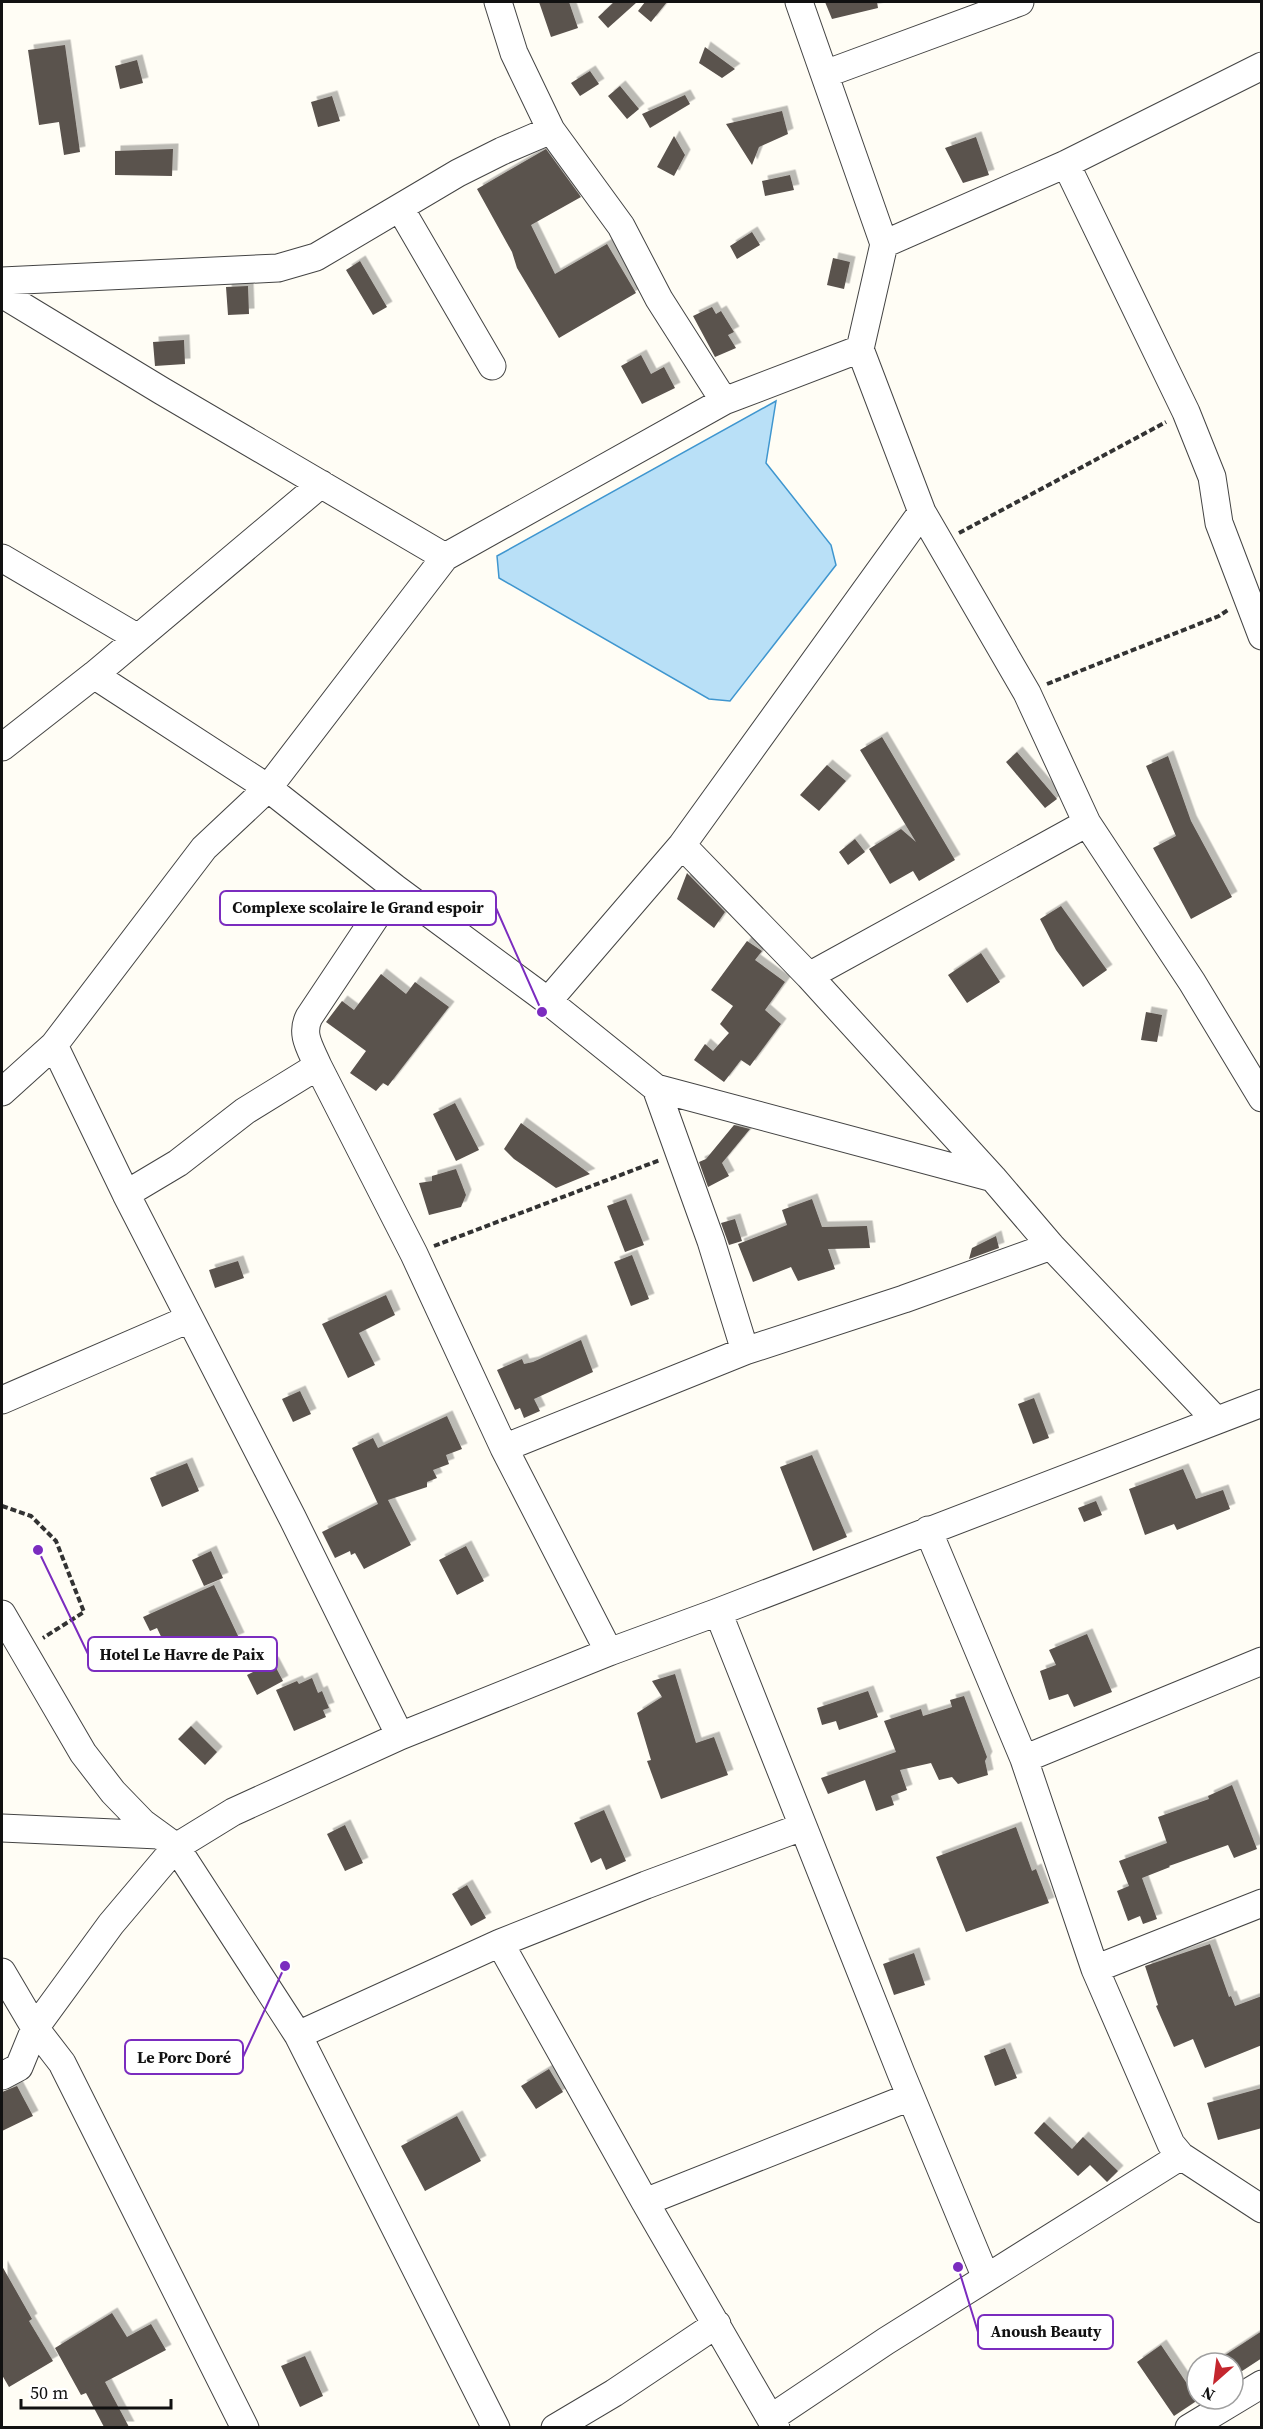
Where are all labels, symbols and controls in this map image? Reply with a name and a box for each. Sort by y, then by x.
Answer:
callout: Complexe scolaire le Grand espoir [220,891,496,925]
text: Complexe scolaire le Grand espoir [232,896,484,918]
callout: Hotel Le Havre de Paix [88,1637,277,1671]
text: Hotel Le Havre de Paix [100,1643,265,1665]
callout: Le Porc Doré [125,2040,243,2074]
text: Le Porc Doré [137,2046,231,2068]
callout: Anoush Beauty [978,2315,1113,2349]
text: Anoush Beauty [991,2320,1102,2342]
north arrow [1185,2351,1245,2411]
scale bar [21,2372,171,2410]
text: 50 m [30,2380,68,2405]
text: N [1197,2382,1218,2407]

